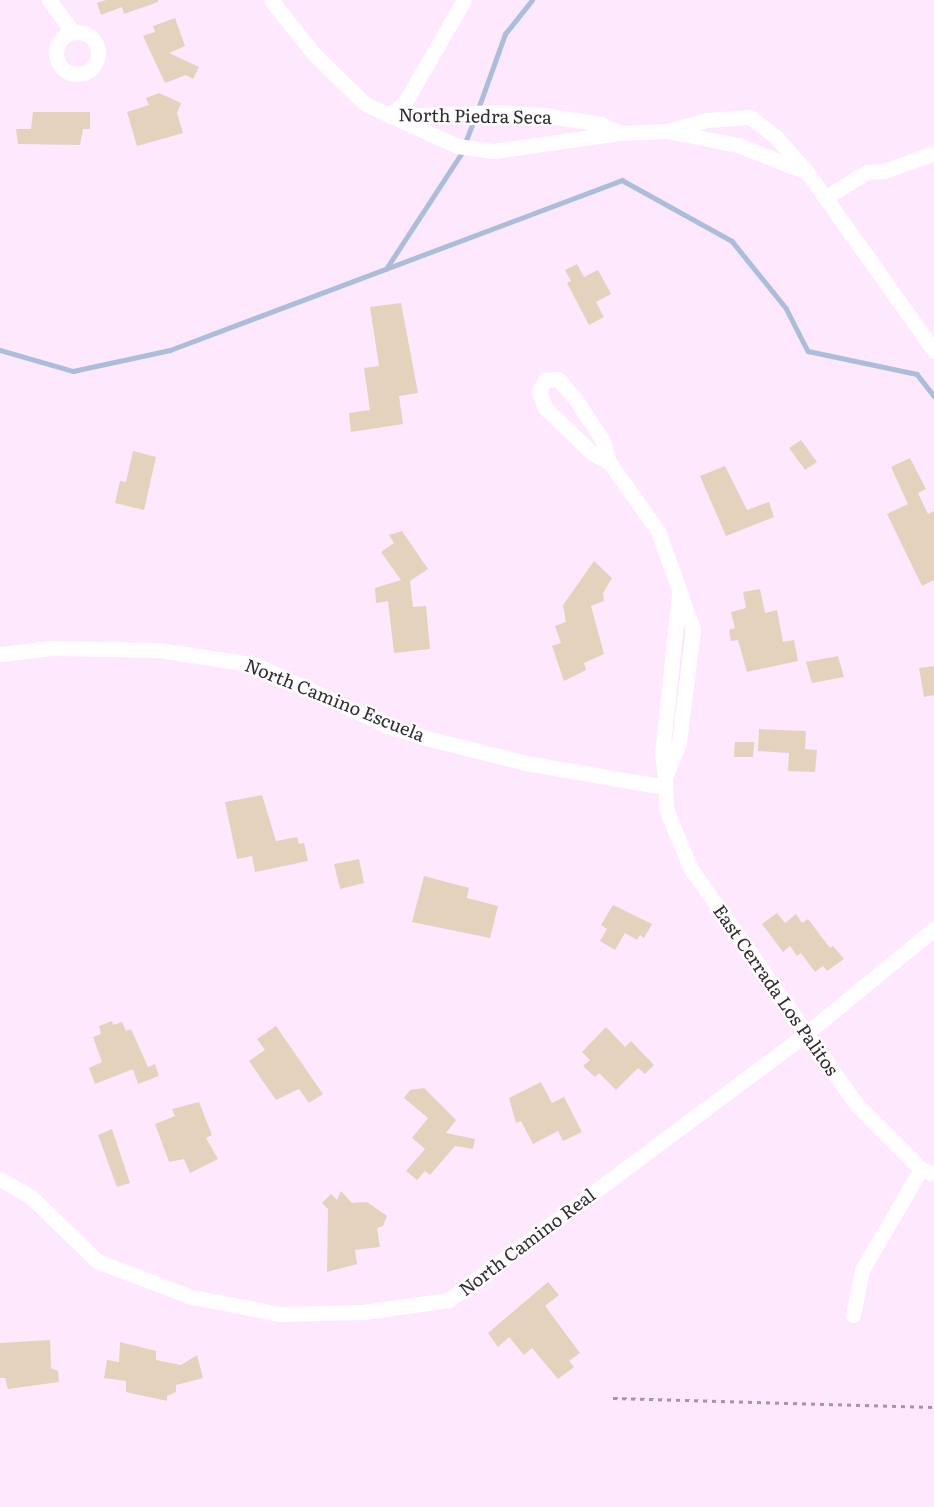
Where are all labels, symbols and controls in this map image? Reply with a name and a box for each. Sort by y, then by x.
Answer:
street label: North Piedra Seca [398,104,552,128]
street label: North Camino Escuela [242,654,428,746]
street label: East Cerrada Los Palitos [709,900,843,1080]
street label: North Camino Real [455,1184,599,1300]

